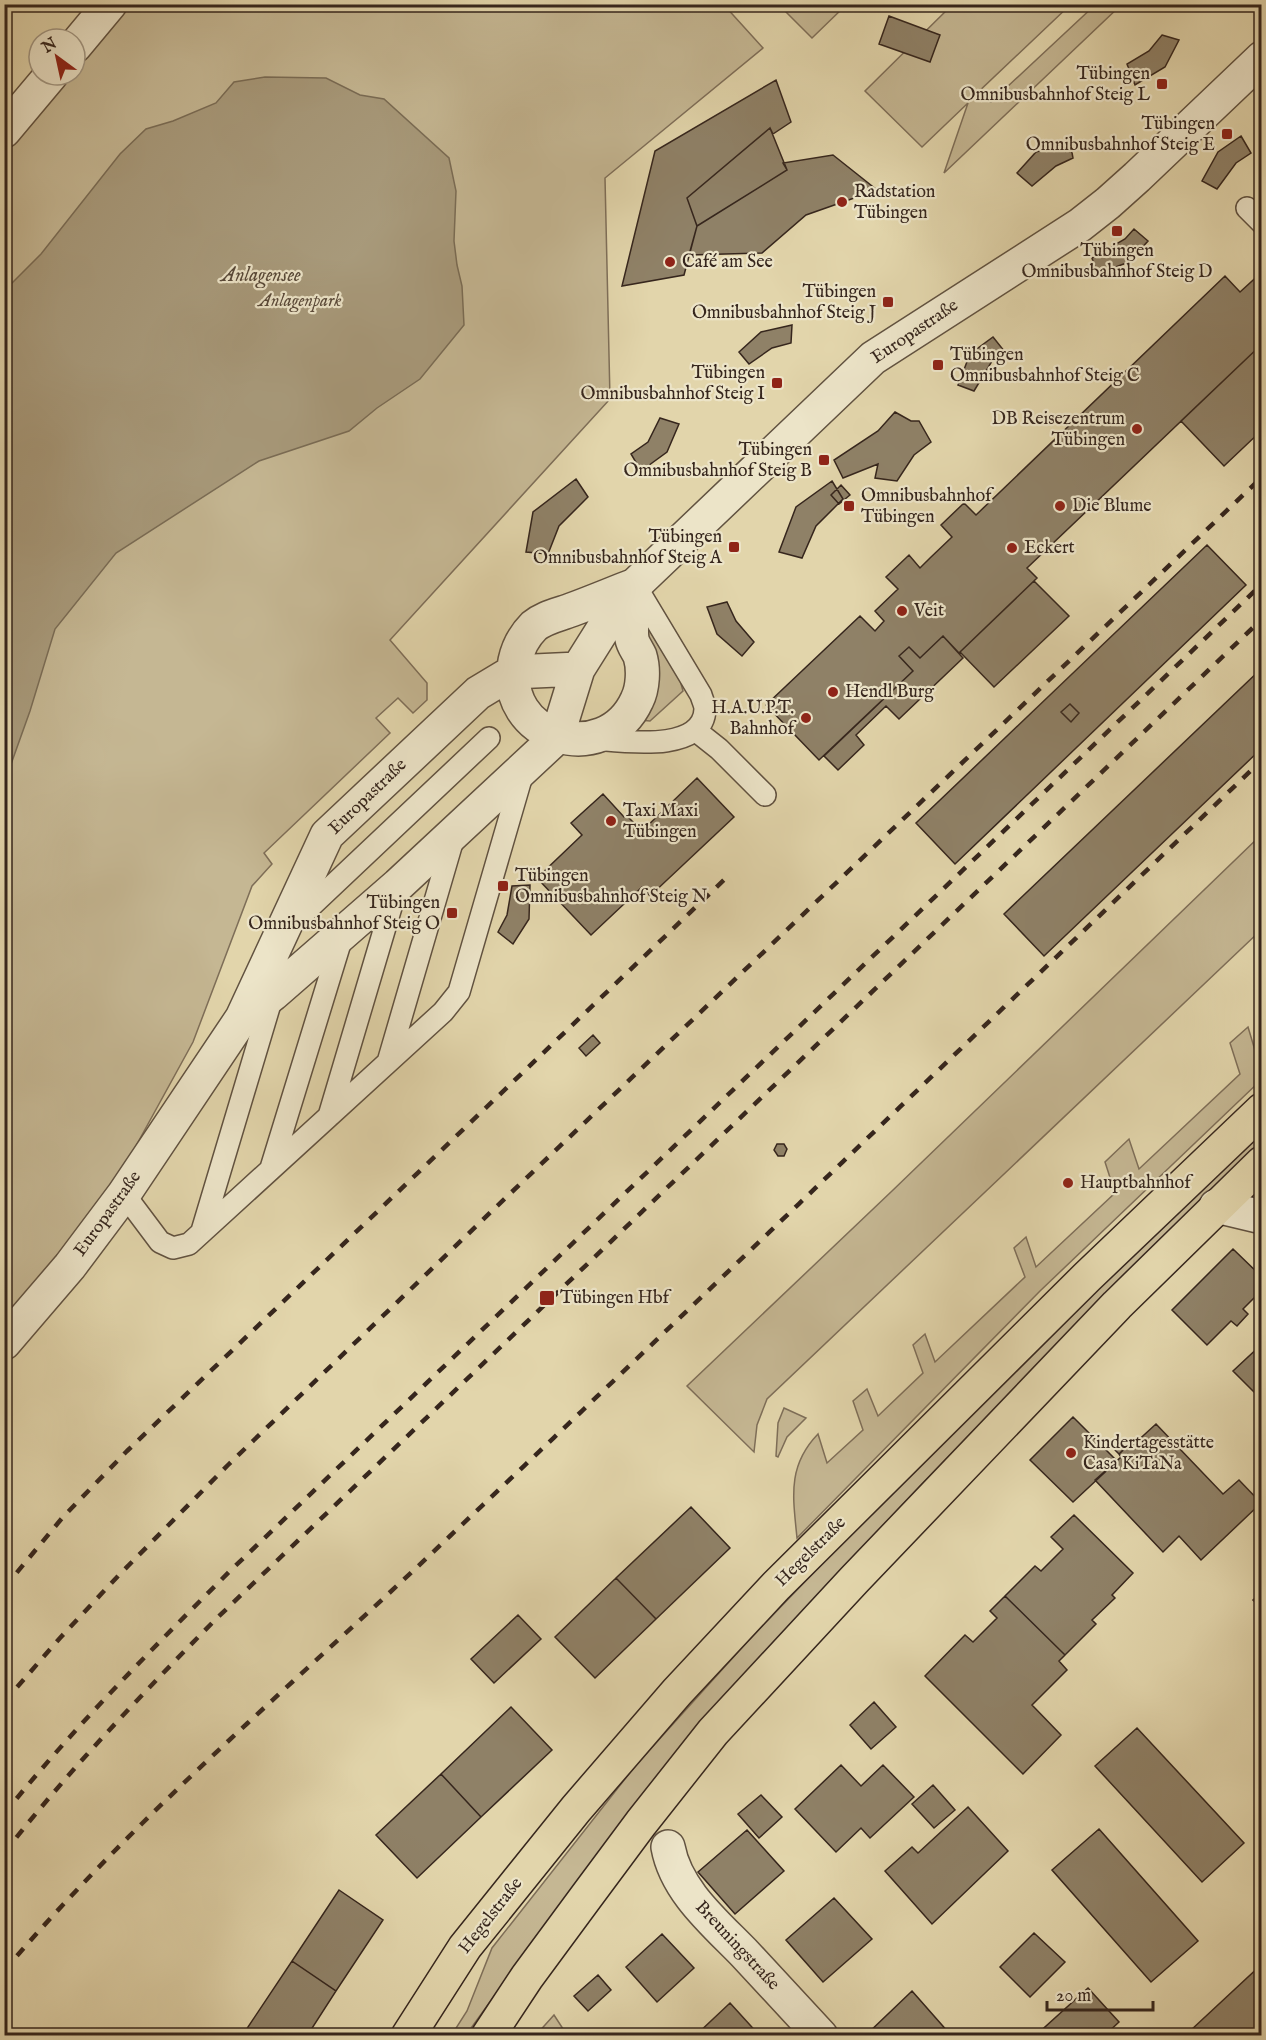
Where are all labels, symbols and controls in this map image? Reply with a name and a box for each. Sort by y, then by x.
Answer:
north arrow [27,27,87,87]
text: N [38,34,61,59]
place label: Tübingen Omnibusbahnhof Steig L [960,63,1150,107]
marker: Tübingen Omnibusbahnhof Steig L [1155,77,1169,91]
place label: Tübingen Omnibusbahnhof Steig E [1026,113,1215,157]
marker: Tübingen Omnibusbahnhof Steig E [1220,127,1234,141]
place label: Radstation Tübingen [854,181,936,225]
marker: Radstation Tübingen [835,195,849,209]
marker: Tübingen Omnibusbahnhof Steig D [1110,224,1124,238]
place label: Tübingen Omnibusbahnhof Steig D [1021,240,1213,284]
place label: Café am See [682,251,773,274]
marker: Café am See [663,255,677,269]
water label: Anlagensee [219,263,301,289]
place label: Tübingen Omnibusbahnhof Steig J [692,281,877,325]
park label: Anlagenpark [257,290,341,313]
street label: Europastraße [867,294,963,370]
marker: Tübingen Omnibusbahnhof Steig J [881,295,895,309]
place label: Tübingen Omnibusbahnhof Steig C [950,344,1140,388]
marker: Tübingen Omnibusbahnhof Steig C [931,358,945,372]
place label: Tübingen Omnibusbahnhof Steig I [581,362,765,406]
marker: Tübingen Omnibusbahnhof Steig I [770,376,784,390]
place label: DB Reisezentrum Tübingen [992,408,1125,452]
marker: DB Reisezentrum Tübingen [1130,422,1144,436]
place label: Tübingen Omnibusbahnhof Steig B [623,439,812,483]
marker: Tübingen Omnibusbahnhof Steig B [817,453,831,467]
place label: Omnibusbahnhof Tübingen [861,485,995,529]
place label: Die Blume [1072,495,1152,518]
marker: Omnibusbahnhof Tübingen [842,499,856,513]
marker: Die Blume [1053,499,1067,513]
place label: Tübingen Omnibusbahnhof Steig A [533,526,723,570]
place label: Eckert [1024,537,1075,560]
marker: Tübingen Omnibusbahnhof Steig A [727,540,741,554]
marker: Eckert [1005,541,1019,555]
place label: Veit [913,600,944,623]
marker: Veit [895,604,909,618]
place label: Hendl Burg [845,681,934,704]
marker: Hendl Burg [826,685,840,699]
place label: H.A.U.P.T. Bahnhof [711,697,797,741]
marker: H.A.U.P.T. Bahnhof [799,711,813,725]
street label: Europastraße [324,754,412,840]
place label: Taxi Maxi Tübingen [623,800,699,844]
marker: Taxi Maxi Tübingen [604,814,618,828]
place label: Tübingen Omnibusbahnhof Steig N [515,865,708,909]
marker: Tübingen Omnibusbahnhof Steig N [496,879,510,893]
place label: Tübingen Omnibusbahnhof Steig O [248,892,440,936]
marker: Tübingen Omnibusbahnhof Steig O [445,906,459,920]
street label: Europastraße [69,1167,147,1261]
place label: Hauptbahnhof [1080,1172,1194,1195]
marker: Hauptbahnhof [1061,1176,1075,1190]
place label: Tübingen Hbf [560,1287,673,1310]
marker: Tübingen Hbf [538,1289,556,1307]
place label: Kindertagesstätte Casa KiTaNa [1083,1432,1214,1476]
marker: Kindertagesstätte Casa KiTaNa [1064,1446,1078,1460]
street label: Hegelstraße [771,1512,851,1592]
street label: Hegelstraße [454,1873,528,1959]
street label: Breuningstraße [690,1896,784,1996]
scale bar [1047,1974,1154,2012]
text: 20 m [1056,1985,1091,2008]

